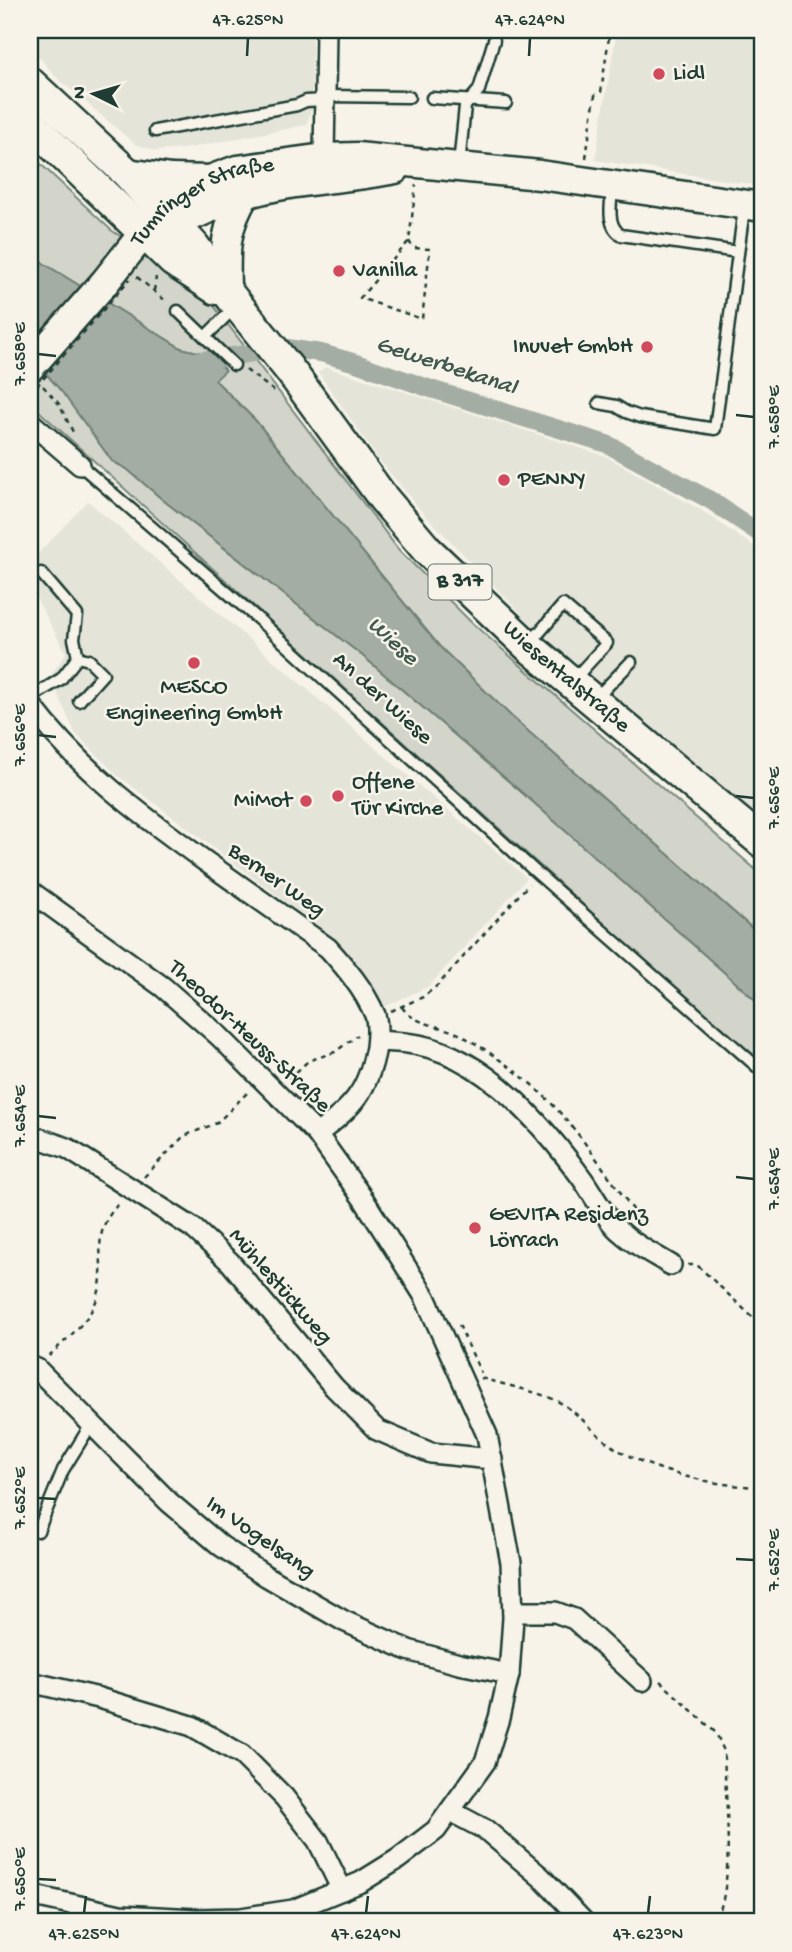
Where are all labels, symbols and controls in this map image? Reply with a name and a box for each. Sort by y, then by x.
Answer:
text: 47.625°N [213,11,283,32]
text: 47.624°N [495,11,565,32]
north arrow [60,60,130,130]
place label: Lidl [673,61,705,88]
marker: Lidl [651,66,667,82]
text: N [69,86,93,100]
street label: Tumringer Straße [124,151,277,254]
place label: Vanilla [352,258,419,285]
marker: Vanilla [331,263,347,279]
text: 7.658°E [11,322,32,386]
water label: Gewerbekanal [372,331,522,404]
place label: Inuvet GmbH [513,334,634,361]
marker: Inuvet GmbH [639,339,655,355]
text: 7.658°E [765,385,786,449]
place label: PENNY [517,467,586,494]
marker: PENNY [496,472,512,488]
road number: B 317 [428,564,491,600]
water label: Wiese [360,611,425,674]
street label: Wiesentalstraße [496,615,636,740]
street label: An der Wiese [326,647,439,752]
marker: MESCO Engineering GmbH [186,655,202,671]
place label: MESCO Engineering GmbH [106,675,283,728]
text: 7.656°E [11,703,32,767]
text: 7.656°E [765,766,786,830]
place label: Offene Tür Kirche [350,770,444,823]
place label: MiMot [234,788,294,815]
marker: Offene Tür Kirche [330,788,346,804]
marker: MiMot [298,793,314,809]
street label: Berner Weg [221,837,330,924]
street label: Theodor-Heuss-Straße [161,953,337,1120]
text: 7.654°E [11,1084,32,1148]
text: 7.654°E [765,1147,786,1211]
place label: GEVITA Residenz Lörrach [489,1202,649,1255]
marker: GEVITA Residenz Lörrach [467,1220,483,1236]
street label: Mühlestückweg [222,1223,338,1351]
text: 7.652°E [11,1466,32,1530]
street label: Im Vogelsang [200,1490,320,1586]
text: 7.652°E [765,1528,786,1592]
text: 7.650°E [11,1847,32,1912]
text: 47.625°N [49,1925,119,1946]
text: 47.624°N [331,1925,401,1946]
text: 47.623°N [613,1925,683,1946]

